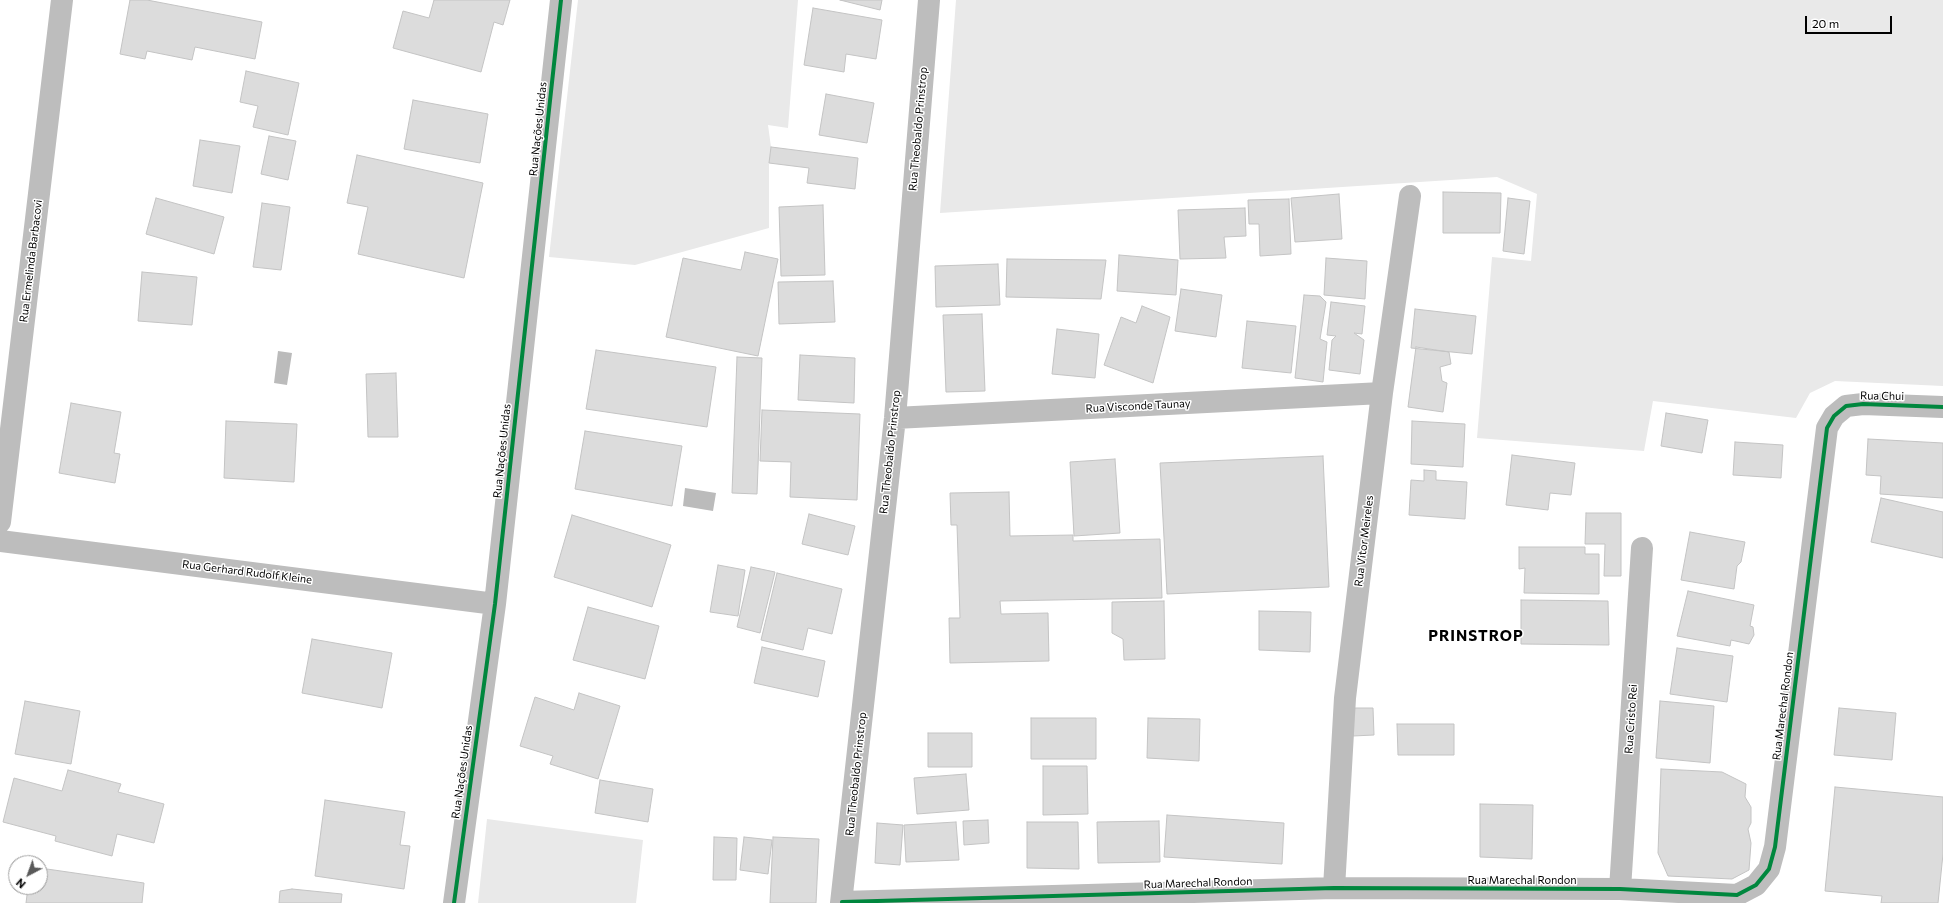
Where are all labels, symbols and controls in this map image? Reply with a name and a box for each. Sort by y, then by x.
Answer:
scale bar [1807,8,1894,34]
text: 20 m [1812,16,1839,30]
street label: Rua Theobaldo Prinstrop [906,67,930,191]
street label: Rua Nações Unidas [526,81,550,177]
street label: Rua Ermelinda Barbacovi [17,199,45,323]
street label: Rua Theobaldo Prinstrop [877,389,903,515]
street label: Rua Chui [1860,389,1904,403]
street label: Rua Visconde Taunay [1085,397,1191,415]
street label: Rua Nações Unidas [490,403,514,499]
street label: Rua Vitor Meireles [1352,495,1376,587]
street label: Rua Gerhard Rudolf Kleine [181,557,313,587]
district label: PRINSTROP [1428,627,1524,645]
street label: Rua Marechal Rondon [1770,651,1796,761]
street label: Rua Cristo Rei [1622,684,1640,754]
street label: Rua Theobaldo Prinstrop [843,711,869,837]
street label: Rua Nações Unidas [449,724,475,820]
north arrow [8,855,48,895]
street label: Rua Marechal Rondon [1467,873,1577,887]
street label: Rua Marechal Rondon [1143,875,1253,891]
text: N [13,876,28,891]

